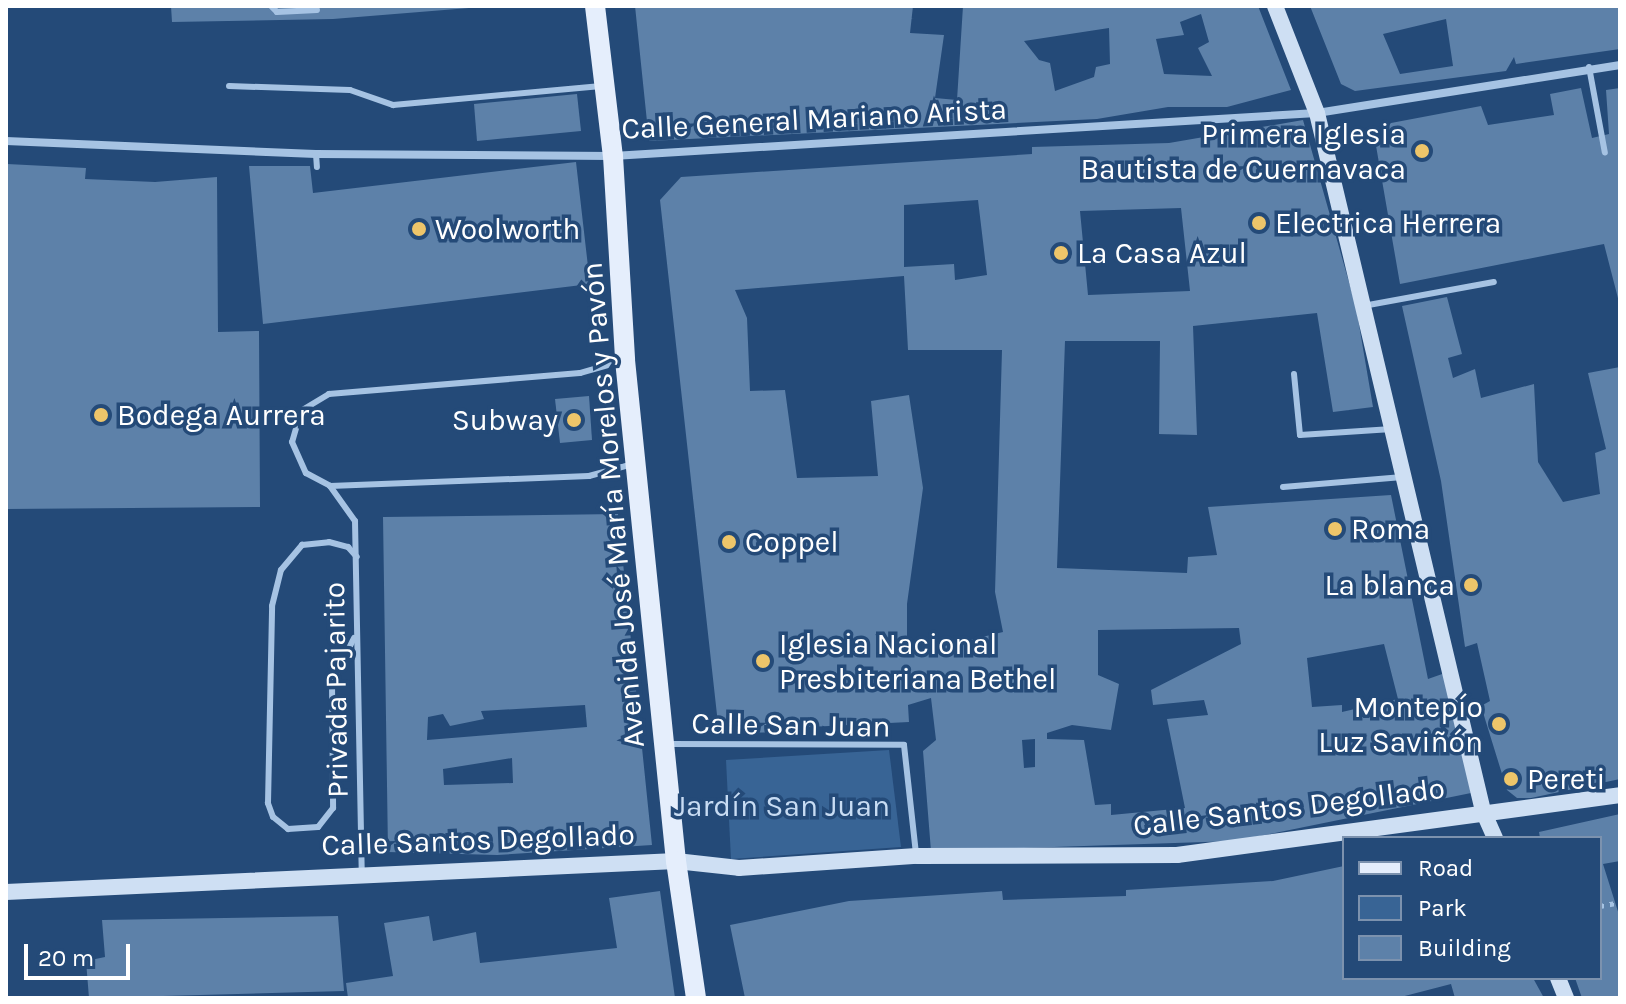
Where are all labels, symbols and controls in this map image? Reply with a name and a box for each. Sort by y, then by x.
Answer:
street label: Calle General Mariano Arista [620,91,1008,147]
place label: Primera Iglesia Bautista de Cuernavaca [1080,116,1406,186]
marker: Primera Iglesia Bautista de Cuernavaca [1413,142,1431,160]
place label: Electrica Herrera [1275,205,1501,241]
place label: Woolworth [435,211,580,247]
marker: Electrica Herrera [1250,214,1268,232]
marker: Woolworth [410,220,428,238]
place label: La Casa Azul [1077,235,1247,271]
marker: La Casa Azul [1052,244,1070,262]
street label: Avenida José María Morelos y Pavón [574,261,652,749]
place label: Bodega Aurrera [117,397,326,433]
place label: Subway [452,402,558,438]
marker: Bodega Aurrera [92,406,110,424]
marker: Subway [565,411,583,429]
place label: Roma [1351,511,1430,547]
marker: Roma [1326,520,1344,538]
place label: Coppel [745,524,839,560]
marker: Coppel [720,533,738,551]
place label: La blanca [1325,567,1455,603]
marker: La blanca [1462,576,1480,594]
street label: Privada Pajarito [316,582,356,798]
place label: Iglesia Nacional Presbiteriana Bethel [779,626,1056,696]
marker: Iglesia Nacional Presbiteriana Bethel [754,652,772,670]
place label: Montepío Luz Saviñón [1318,689,1483,760]
street label: Calle San Juan [691,705,891,745]
marker: Montepío Luz Saviñón [1490,715,1508,733]
place label: Pereti [1527,761,1605,797]
street label: Calle Santos Degollado [1131,770,1447,844]
marker: Pereti [1502,770,1520,788]
park label: Jardín San Juan [674,788,890,824]
street label: Calle Santos Degollado [321,817,635,863]
legend [1342,836,1602,980]
text: Road [1418,854,1473,882]
text: Park [1418,894,1467,922]
scale bar [28,928,134,978]
text: Building [1418,934,1511,962]
text: 20 m [38,944,94,972]

